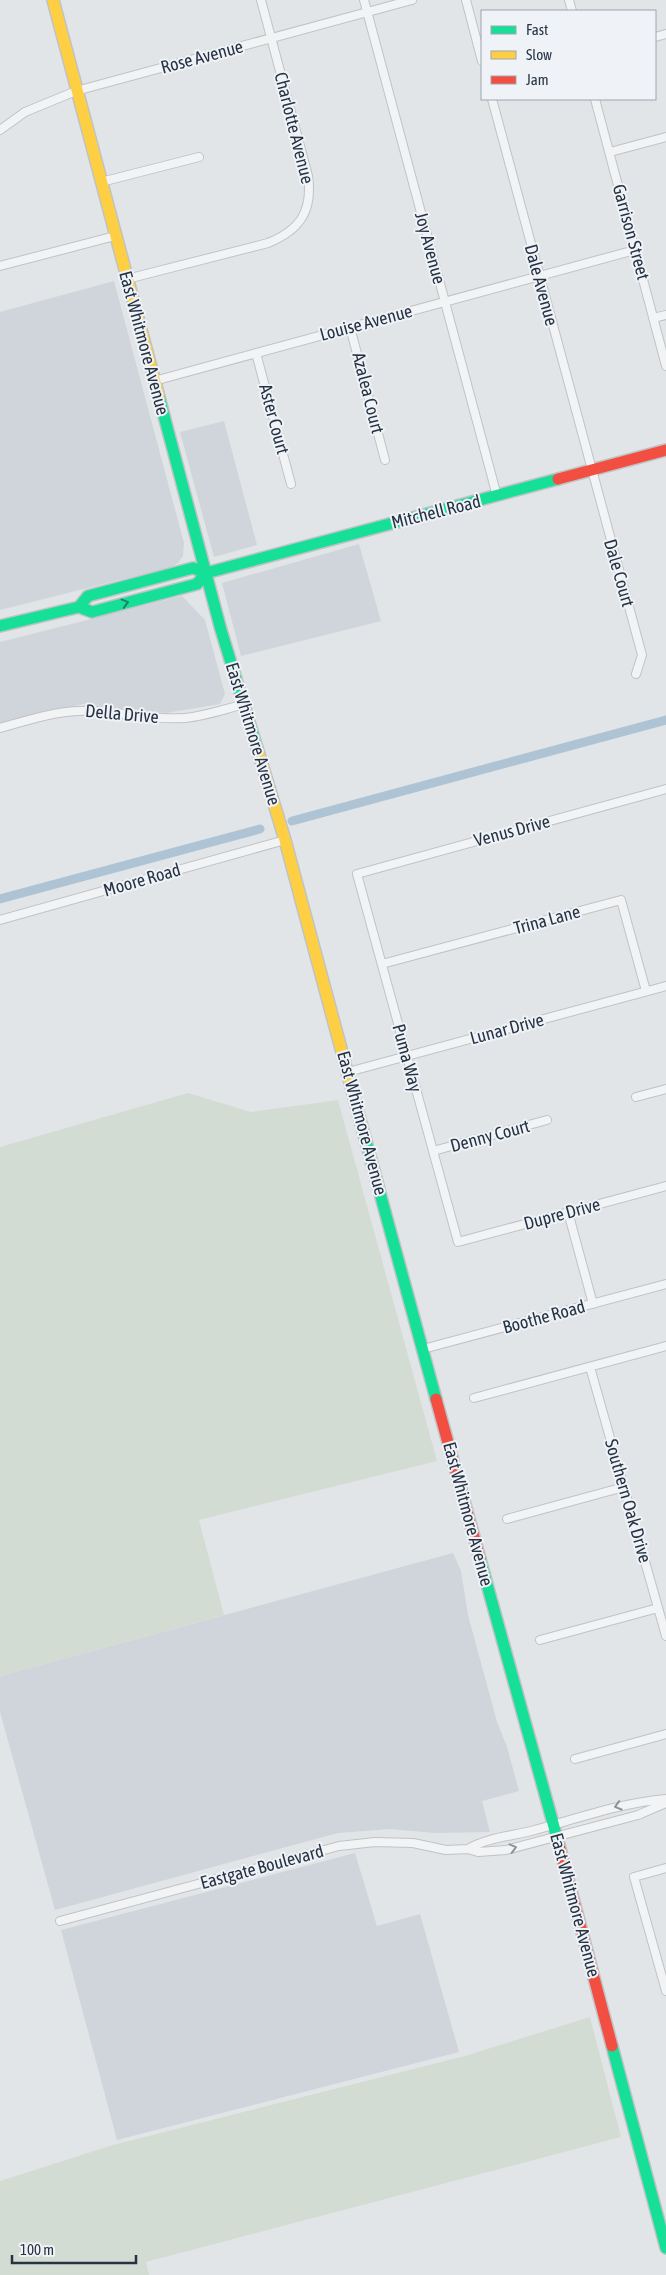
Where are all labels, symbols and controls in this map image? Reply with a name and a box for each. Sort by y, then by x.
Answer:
legend [481,10,656,100]
text: Fast [526,21,548,38]
street label: Rose Avenue [158,35,245,78]
text: Slow [526,46,552,63]
street label: Charlotte Avenue [270,70,318,186]
text: Jam [526,71,549,88]
street label: Garrison Street [609,182,654,282]
street label: Joy Avenue [411,210,450,286]
street label: Dale Avenue [521,242,562,328]
street label: East Whitmore Avenue [115,269,174,417]
street label: Louise Avenue [317,300,415,345]
street label: Azalea Court [348,350,389,436]
street label: Aster Court [255,382,294,456]
street label: Mitchell Road [389,490,483,533]
street label: Dale Court [600,537,639,609]
one-way arrow [121,598,130,609]
street label: East Whitmore Avenue [222,660,285,808]
street label: Della Drive [84,700,160,727]
street label: Venus Drive [472,810,552,851]
street label: Moore Road [101,858,183,901]
street label: Trina Lane [511,901,582,938]
street label: Lunar Drive [468,1009,546,1048]
street label: Puma Way [388,1022,427,1094]
street label: East Whitmore Avenue [333,1049,392,1197]
street label: Denny Court [448,1115,532,1156]
street label: Dupre Drive [521,1193,602,1234]
street label: Boothe Road [500,1295,587,1338]
street label: Southern Oak Drive [601,1437,656,1565]
street label: East Whitmore Avenue [439,1440,498,1588]
one-way arrow [614,1801,623,1811]
street label: East Whitmore Avenue [546,1831,605,1979]
street label: Eastgate Boulevard [198,1840,326,1893]
one-way arrow [508,1844,516,1854]
scale bar [12,2232,136,2264]
text: 100 m [20,2241,54,2258]

